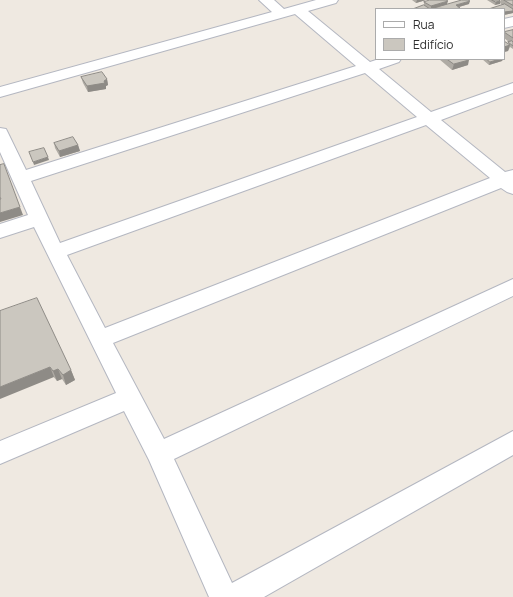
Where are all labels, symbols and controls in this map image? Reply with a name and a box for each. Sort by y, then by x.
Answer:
legend [375,8,505,60]
text: Rua [413,16,434,33]
text: Edifício [413,36,453,53]

